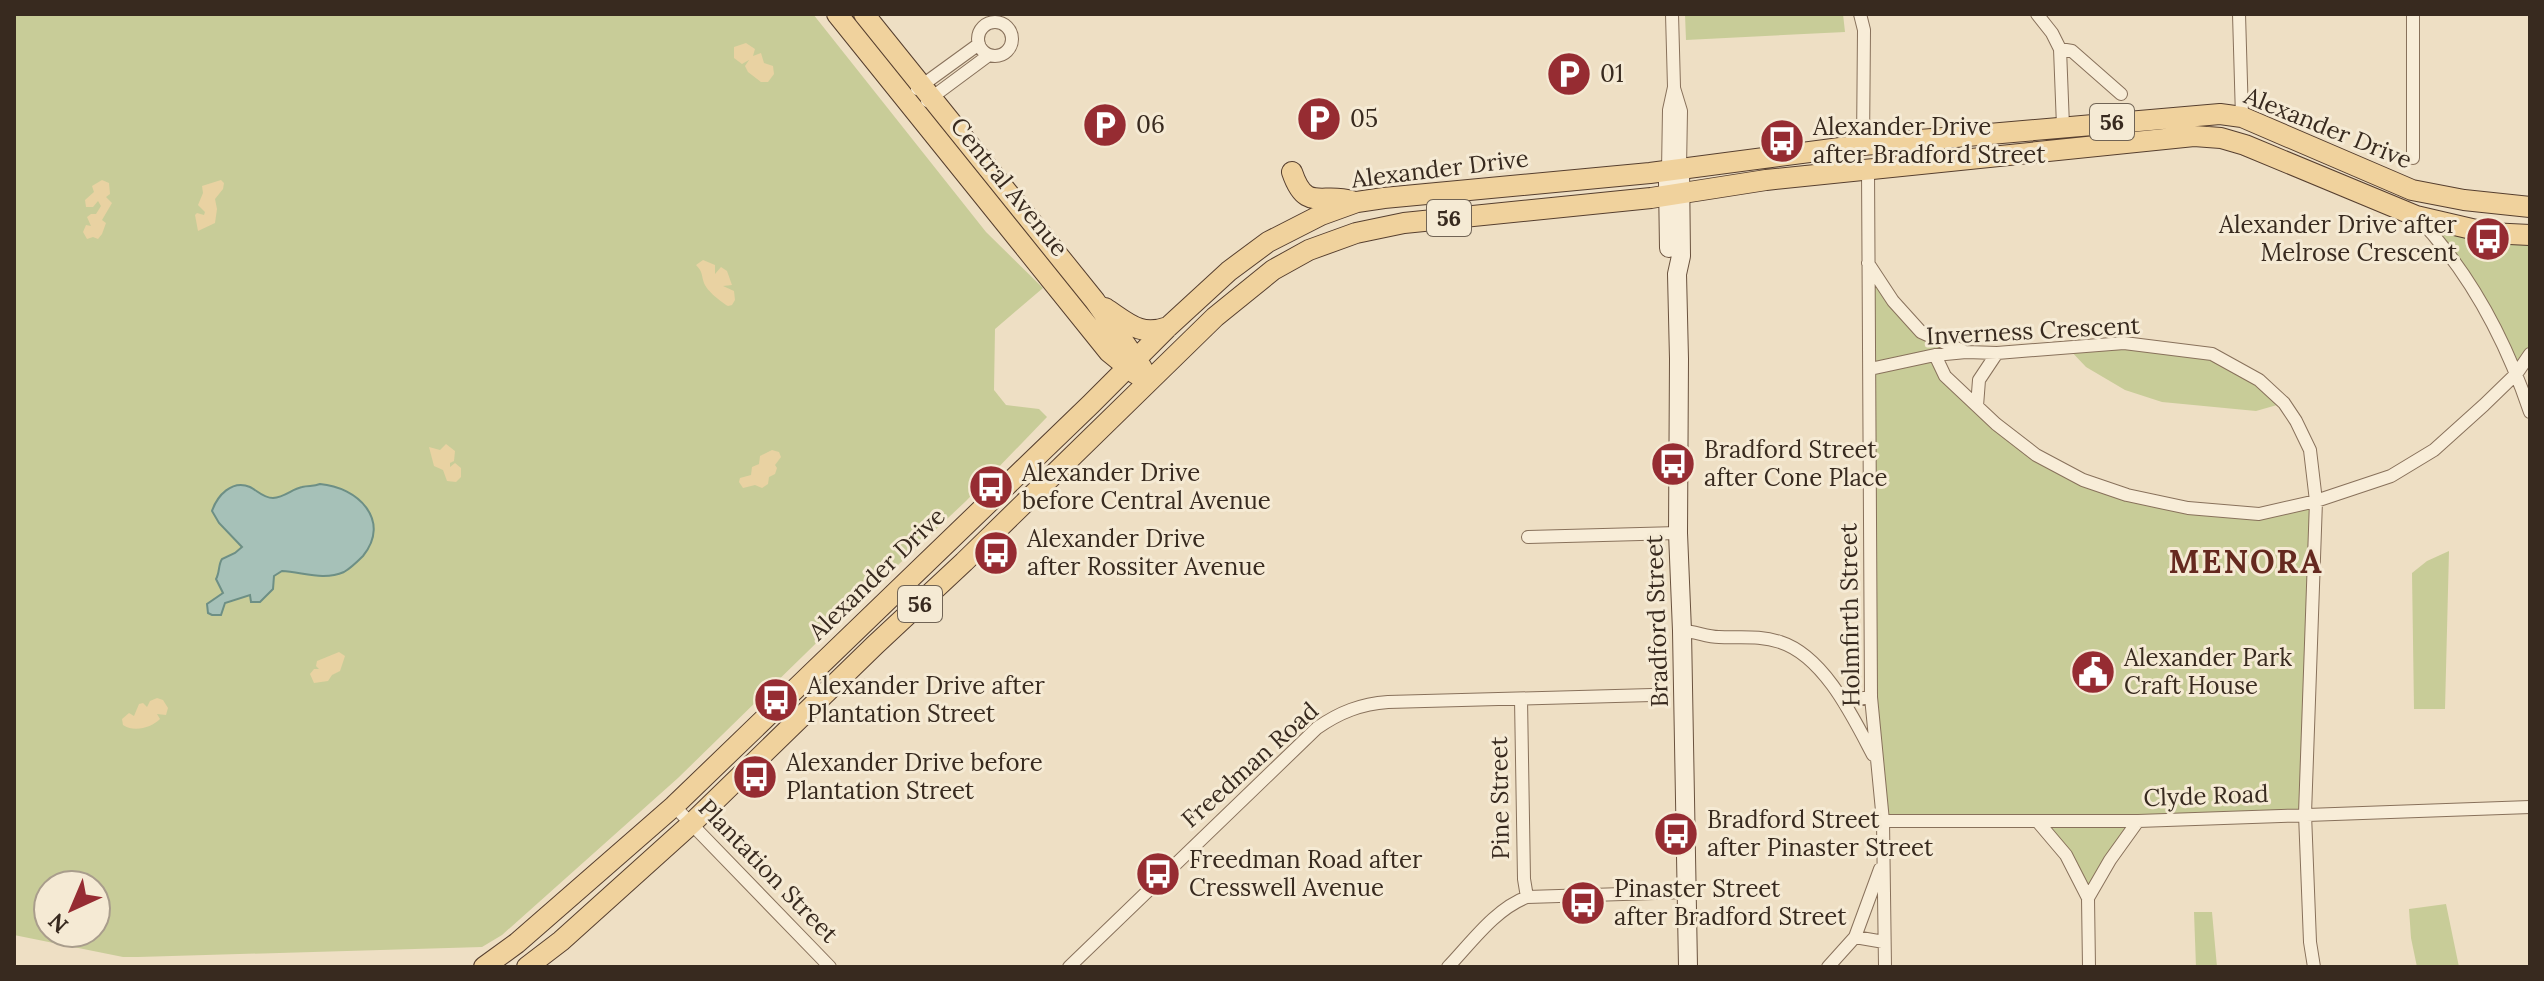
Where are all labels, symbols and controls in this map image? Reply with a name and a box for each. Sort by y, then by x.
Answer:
parking icon: 01 [1545,50,1593,98]
place label: 01 [1600,58,1624,89]
street label: Alexander Drive [2239,79,2417,175]
parking icon: 05 [1295,95,1343,143]
parking icon: 06 [1081,101,1129,149]
place label: 05 [1350,103,1378,134]
road number: 56 [2090,104,2134,140]
place label: 06 [1136,109,1165,140]
street label: Central Avenue [944,111,1075,263]
place label: Alexander Drive after Bradford Street [1812,111,2046,170]
bus stop icon: Alexander Drive after Bradford Street [1758,117,1806,165]
street label: Alexander Drive [1349,142,1530,195]
road number: 56 [1427,200,1471,236]
place label: Alexander Drive after Melrose Crescent [2218,209,2458,268]
bus stop icon: Alexander Drive after Melrose Crescent [2464,215,2512,263]
street label: Inverness Crescent [1925,309,2141,352]
place label: Bradford Street after Cone Place [1704,434,1887,493]
bus stop icon: Bradford Street after Cone Place [1649,440,1697,488]
place label: Alexander Drive before Central Avenue [1021,457,1271,516]
bus stop icon: Alexander Drive before Central Avenue [967,463,1015,511]
street label: Alexander Drive [801,501,952,647]
street label: Holmfirth Street [1832,522,1867,707]
place label: Alexander Drive after Rossiter Avenue [1026,523,1266,582]
bus stop icon: Alexander Drive after Rossiter Avenue [972,529,1020,577]
street label: Bradford Street [1638,533,1675,708]
district label: MENORA [2168,541,2324,582]
road number: 56 [898,586,942,622]
place label: Alexander Park Craft House [2123,642,2292,701]
public building icon: Alexander Park Craft House [2069,648,2117,696]
place label: Alexander Drive after Plantation Street [806,670,1046,729]
bus stop icon: Alexander Drive after Plantation Street [752,676,800,724]
street label: Freedman Road [1175,695,1325,834]
street label: Pine Street [1483,735,1516,860]
place label: Alexander Drive before Plantation Street [785,747,1043,806]
bus stop icon: Alexander Drive before Plantation Street [731,753,779,801]
street label: Clyde Road [2143,778,2269,813]
street label: Plantation Street [692,792,845,950]
place label: Bradford Street after Pinaster Street [1707,804,1934,863]
bus stop icon: Bradford Street after Pinaster Street [1652,810,1700,858]
place label: Freedman Road after Cresswell Avenue [1189,844,1423,903]
bus stop icon: Freedman Road after Cresswell Avenue [1134,850,1182,898]
north arrow [32,869,112,949]
place label: Pinaster Street after Bradford Street [1614,873,1847,932]
bus stop icon: Pinaster Street after Bradford Street [1559,879,1607,927]
text: N [42,907,74,939]

